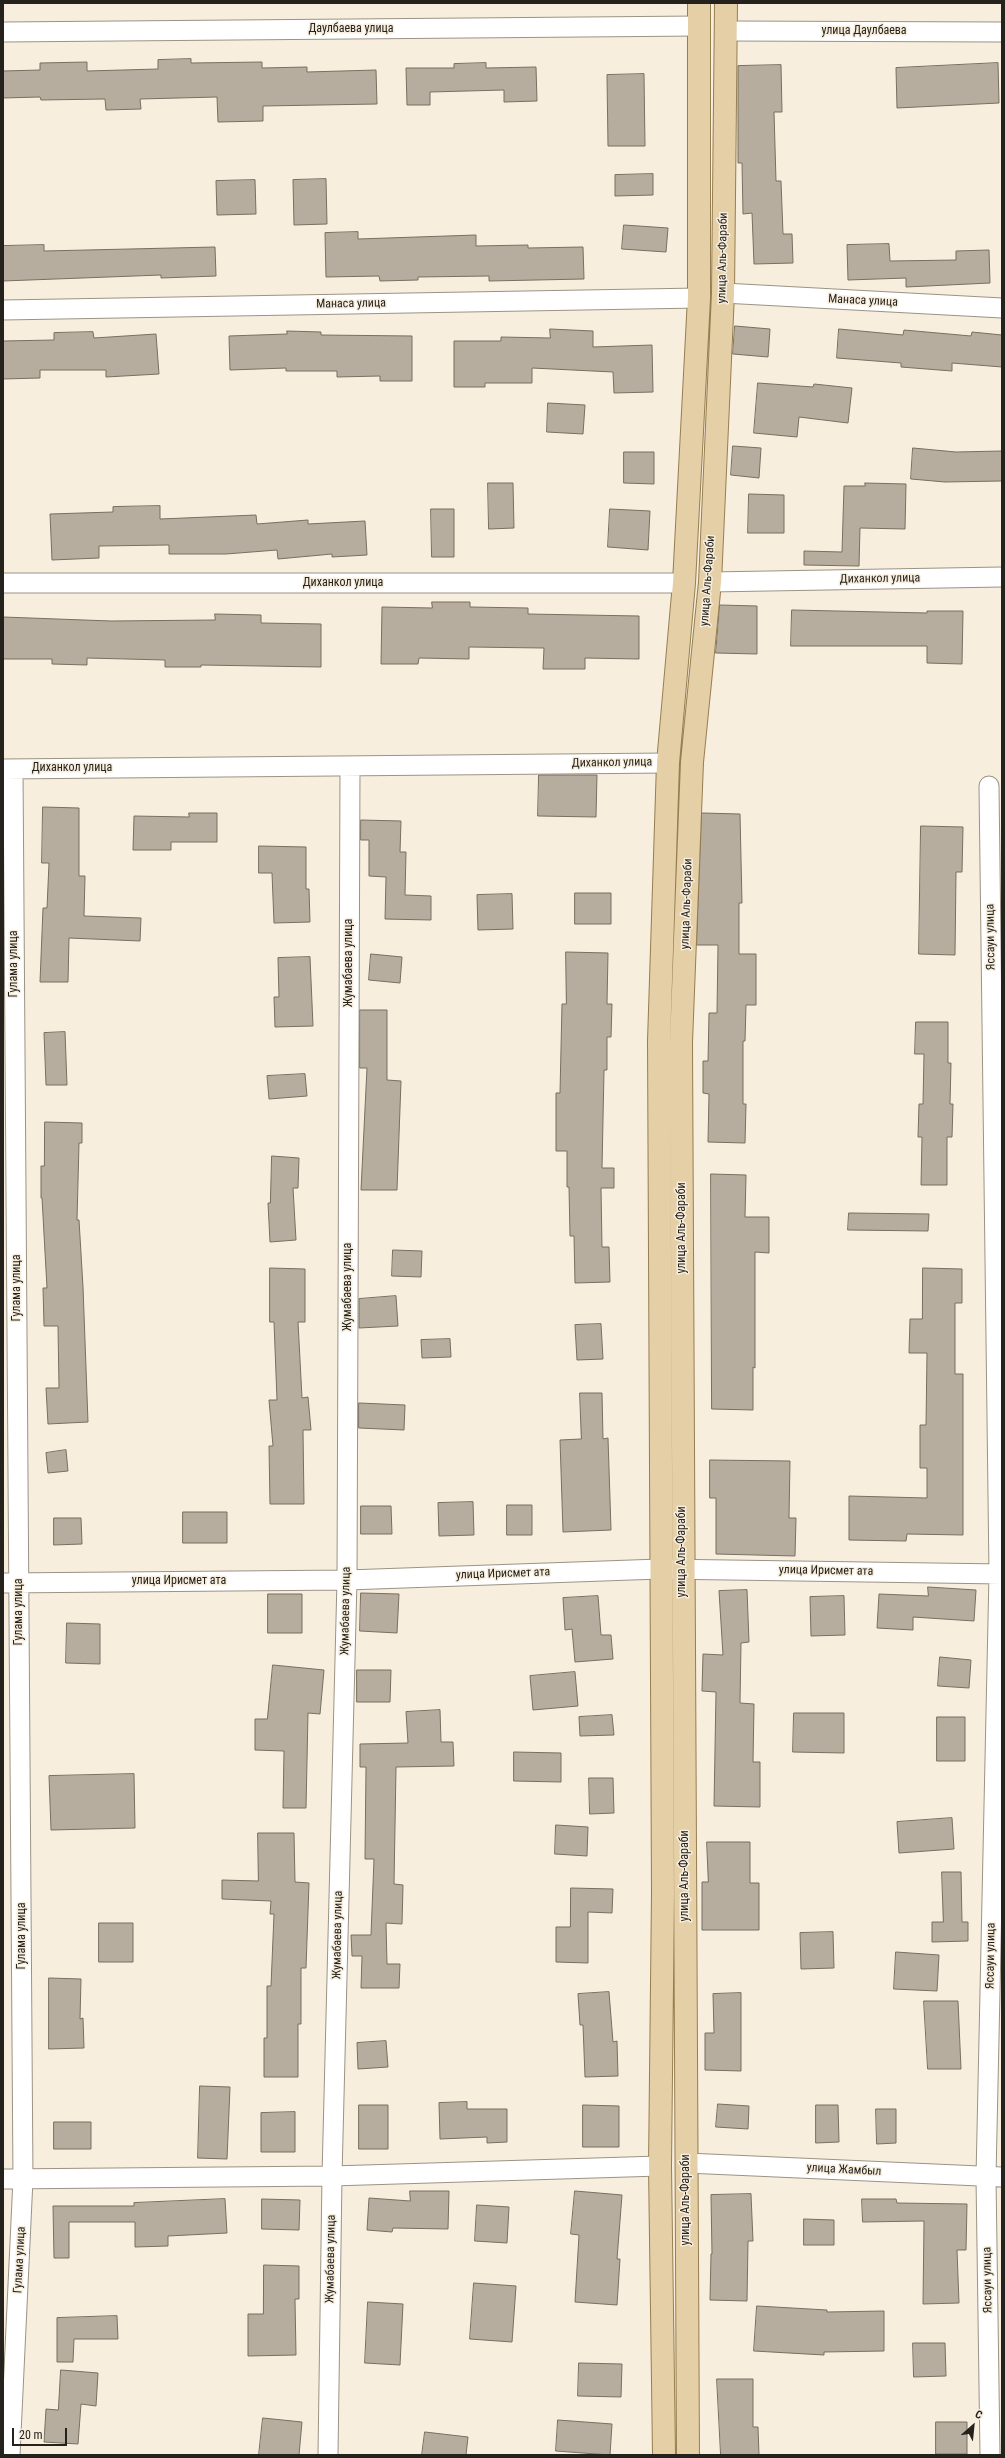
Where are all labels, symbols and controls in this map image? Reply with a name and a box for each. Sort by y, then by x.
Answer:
street label: Даулбаева улица [308,22,394,36]
street label: улица Даулбаева [821,24,907,38]
street label: улица Аль-Фараби [715,212,731,304]
street label: Манаса улица [828,292,898,310]
street label: Манаса улица [316,296,386,312]
street label: улица Аль-Фараби [698,535,718,627]
street label: Диханкол улица [840,571,920,587]
street label: Диханкол улица [303,576,383,590]
street label: Диханкол улица [572,755,652,771]
street label: Диханкол улица [32,761,112,775]
street label: улица Аль-Фараби [678,858,696,950]
street label: Яссауи улица [983,904,999,970]
street label: Жумабаева улица [342,919,356,1007]
street label: Гулама улица [7,931,21,997]
street label: улица Аль-Фараби [675,1182,689,1274]
street label: Жумабаева улица [341,1243,355,1331]
street label: Гулама улица [10,1255,24,1321]
street label: улица Аль-Фараби [675,1506,689,1598]
street label: улица Ирисмет ата [779,1563,873,1579]
street label: улица Ирисмет ата [456,1565,550,1583]
street label: Жумабаева улица [338,1567,354,1655]
street label: улица Ирисмет ата [132,1574,226,1588]
street label: Гулама улица [12,1579,26,1645]
street label: улица Аль-Фараби [678,1830,692,1922]
street label: Жумабаева улица [330,1891,346,1979]
street label: Гулама улица [15,1903,29,1969]
street label: Яссауи улица [983,1923,999,1989]
street label: улица Аль-Фараби [679,2154,693,2246]
street label: улица Жамбыл [806,2161,882,2179]
street label: Жумабаева улица [323,2215,339,2303]
street label: Гулама улица [11,2226,29,2294]
street label: Яссауи улица [980,2247,996,2313]
north arrow [953,2406,993,2446]
text: С [973,2408,984,2422]
scale bar [14,2420,69,2446]
text: 20 m [19,2428,43,2442]

